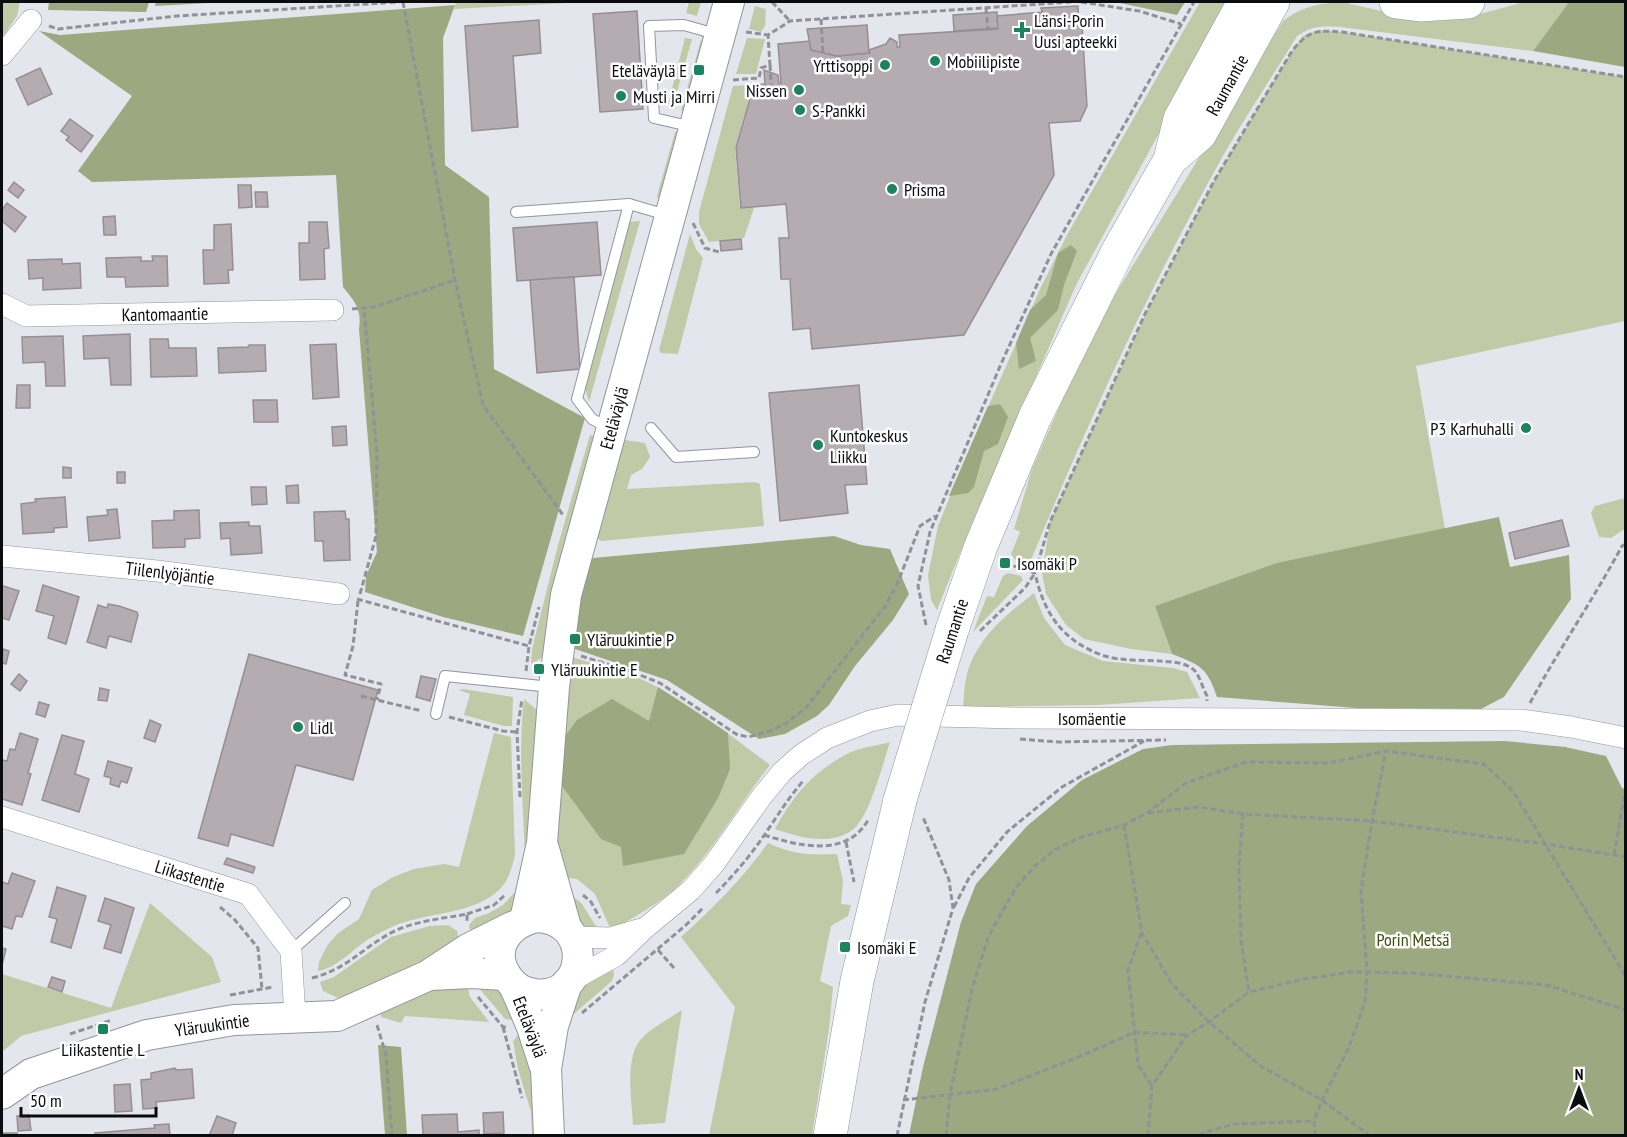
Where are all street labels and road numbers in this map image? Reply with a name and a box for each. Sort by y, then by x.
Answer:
street label: Raumantie [1201,50,1253,120]
street label: Kantomaantie [122,302,208,326]
street label: Eteläväylä [595,384,633,452]
street label: Tiilenlyöjäntie [124,556,216,590]
street label: Raumantie [931,596,973,666]
street label: Isomäentie [1058,707,1126,730]
street label: Liikastentie [152,854,228,898]
street label: Eteläväylä [508,993,552,1061]
street label: Yläruukintie [173,1008,251,1042]

